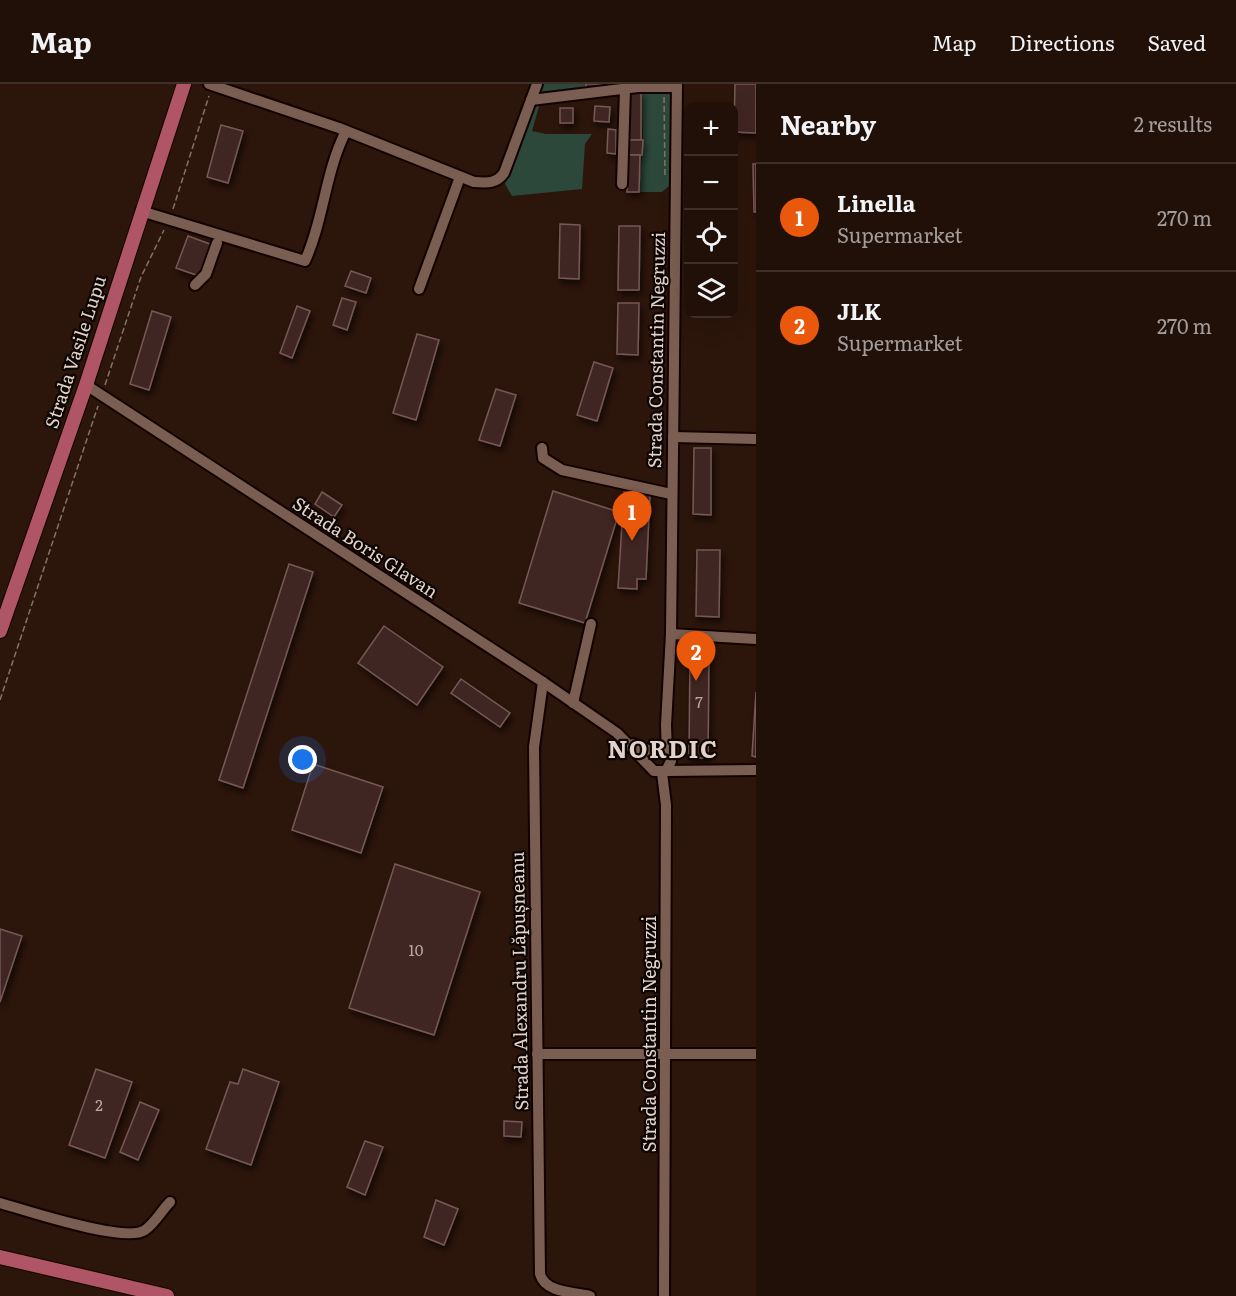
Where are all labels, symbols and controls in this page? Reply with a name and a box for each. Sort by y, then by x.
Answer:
text: Map [30,20,92,62]
text: Map [932,26,977,57]
text: Directions [1010,26,1115,57]
text: Saved [1148,26,1206,57]
map controls [684,102,738,318]
button: + [684,102,738,156]
text: Nearby [780,104,876,143]
text: 2 results [1134,108,1212,138]
button: − [684,156,738,210]
text: Linella [837,186,915,219]
text: 1 [795,202,804,232]
text: 270 m [1157,202,1212,232]
button: locate [684,210,738,264]
text: Supermarket [837,219,963,249]
street label: Strada Constantin Negruzzi [640,232,671,468]
button: layers [684,264,738,318]
street label: Strada Vasile Lupu [37,272,112,431]
text: JLK [837,294,881,327]
text: 2 [794,310,805,340]
text: 270 m [1157,310,1212,340]
text: Supermarket [837,327,963,357]
street label: Strada Boris Glavan [288,489,444,604]
pin: 1 [612,492,652,541]
pin: 2 [676,632,716,681]
house number: 7 [695,690,703,713]
district label: NORDIC [607,730,719,765]
your location [288,745,317,774]
street label: Strada Alexandru Lăpușneanu [503,851,534,1111]
street label: Strada Constantin Negruzzi [635,916,662,1152]
house number: 10 [409,938,424,961]
house number: 2 [95,1093,103,1116]

